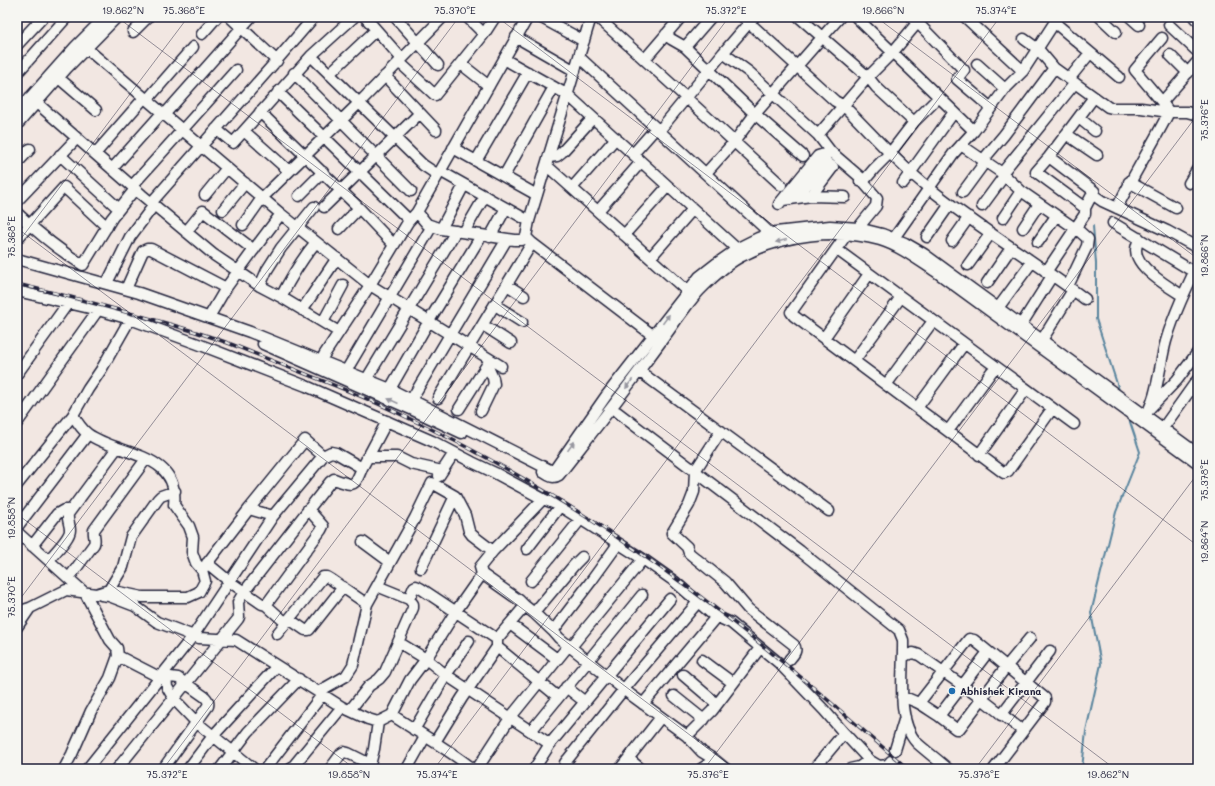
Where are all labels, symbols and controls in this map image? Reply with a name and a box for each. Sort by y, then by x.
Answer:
text: 19.862°N [102,3,144,17]
text: 75.368°E [163,3,205,17]
text: 75.370°E [434,3,476,17]
text: 75.372°E [706,3,747,17]
text: 19.866°N [862,3,904,17]
text: 75.374°E [975,3,1017,17]
text: 75.376°E [1197,99,1211,141]
text: 75.368°E [4,216,18,258]
text: 19.866°N [1197,235,1211,277]
one-way arrow [775,238,788,244]
one-way arrow [662,314,670,325]
one-way arrow [625,378,634,389]
one-way arrow [387,398,399,404]
one-way arrow [567,440,575,451]
text: 75.378°E [1197,459,1211,501]
text: 19.858°N [4,497,18,539]
text: 19.864°N [1197,521,1211,563]
text: 75.370°E [4,576,18,618]
place label: Abhishek Kirana [960,684,1042,698]
marker: Abhishek Kirana [947,686,957,696]
text: 75.372°E [147,767,188,781]
text: 19.858°N [328,767,370,781]
text: 75.374°E [416,767,458,781]
text: 75.376°E [687,767,729,781]
text: 75.378°E [958,767,1000,781]
text: 19.862°N [1087,767,1129,781]

